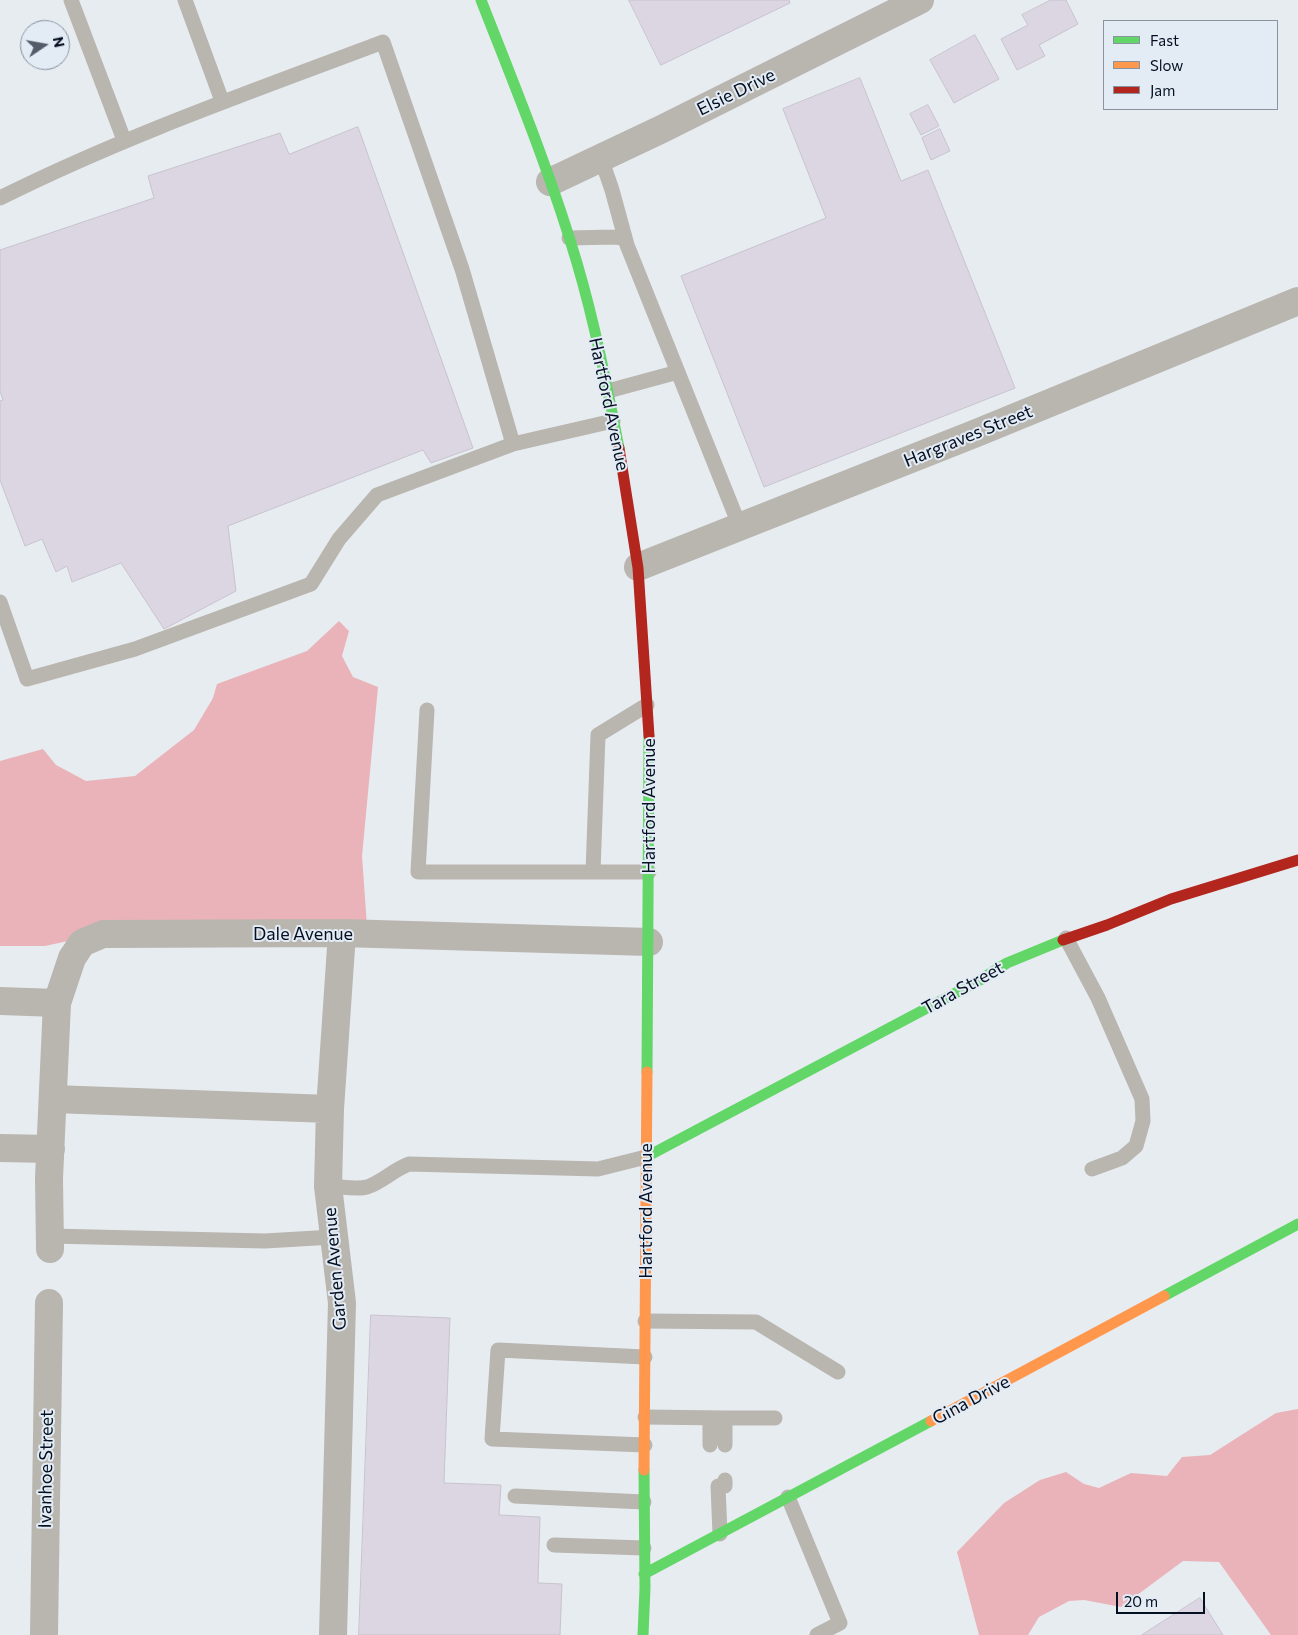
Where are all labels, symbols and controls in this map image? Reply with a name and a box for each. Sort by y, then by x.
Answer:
north arrow [20,20,70,70]
legend [1103,20,1278,110]
text: Fast [1150,31,1179,49]
text: N [50,35,69,49]
text: Slow [1150,56,1183,74]
street label: Elsie Drive [693,64,779,120]
text: Jam [1150,81,1175,99]
street label: Hartford Avenue [584,335,634,473]
street label: Hargraves Street [900,400,1036,472]
street label: Hartford Avenue [638,738,660,874]
street label: Dale Avenue [253,923,353,945]
street label: Tara Street [918,957,1008,1019]
street label: Hartford Avenue [635,1143,657,1279]
street label: Garden Avenue [319,1207,351,1331]
street label: Gina Drive [929,1371,1013,1429]
street label: Ivanhoe Street [34,1409,58,1529]
scale bar [1118,1582,1207,1614]
text: 20 m [1124,1592,1158,1610]

